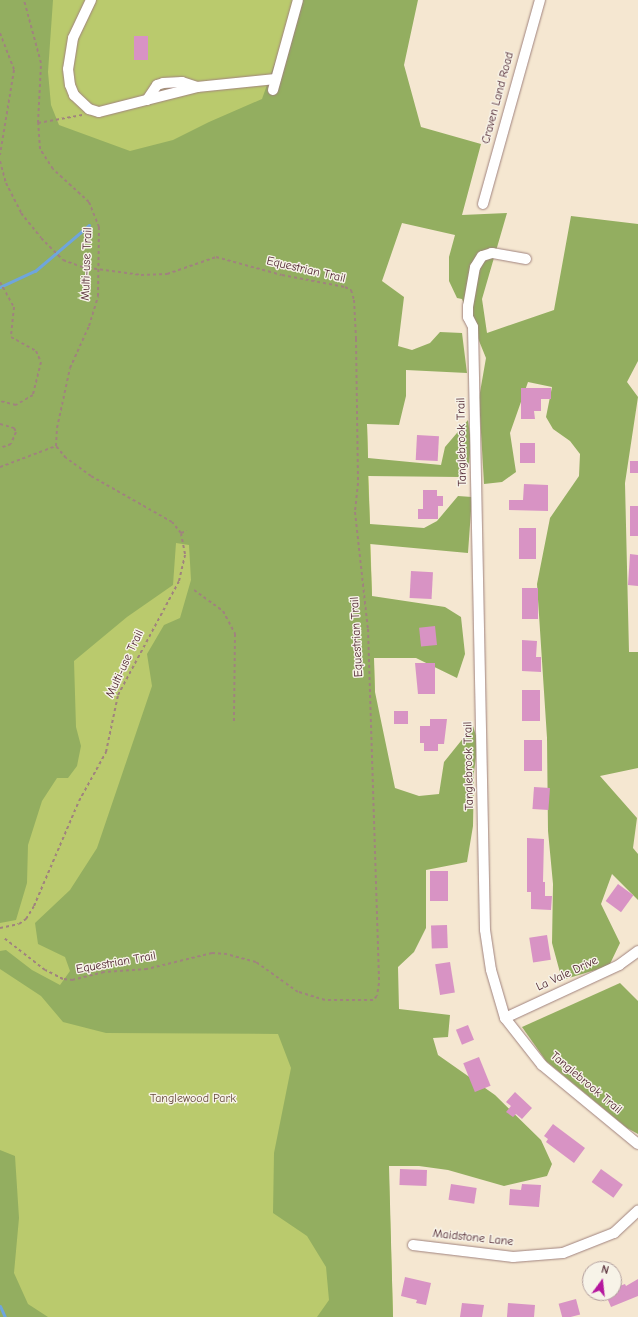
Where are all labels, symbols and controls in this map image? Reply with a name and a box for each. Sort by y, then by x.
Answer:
street label: Craven Land Road [479,51,517,145]
street label: Multi-use Trail [79,227,95,301]
street label: Equestrian Trail [265,254,347,286]
street label: Tanglebrook Trail [454,397,470,487]
street label: Equestrian Trail [348,596,366,678]
street label: Multi-use Trail [103,628,147,700]
street label: Tanglebrook Trail [461,721,477,811]
street label: Equestrian Trail [75,949,157,977]
street label: La Vale Drive [534,953,600,995]
street label: Tanglebrook Trail [547,1049,625,1117]
park label: Tanglewood Park [150,1092,236,1106]
street label: Maidstone Lane [432,1227,514,1249]
north arrow [582,1261,622,1301]
text: N [600,1263,610,1277]

